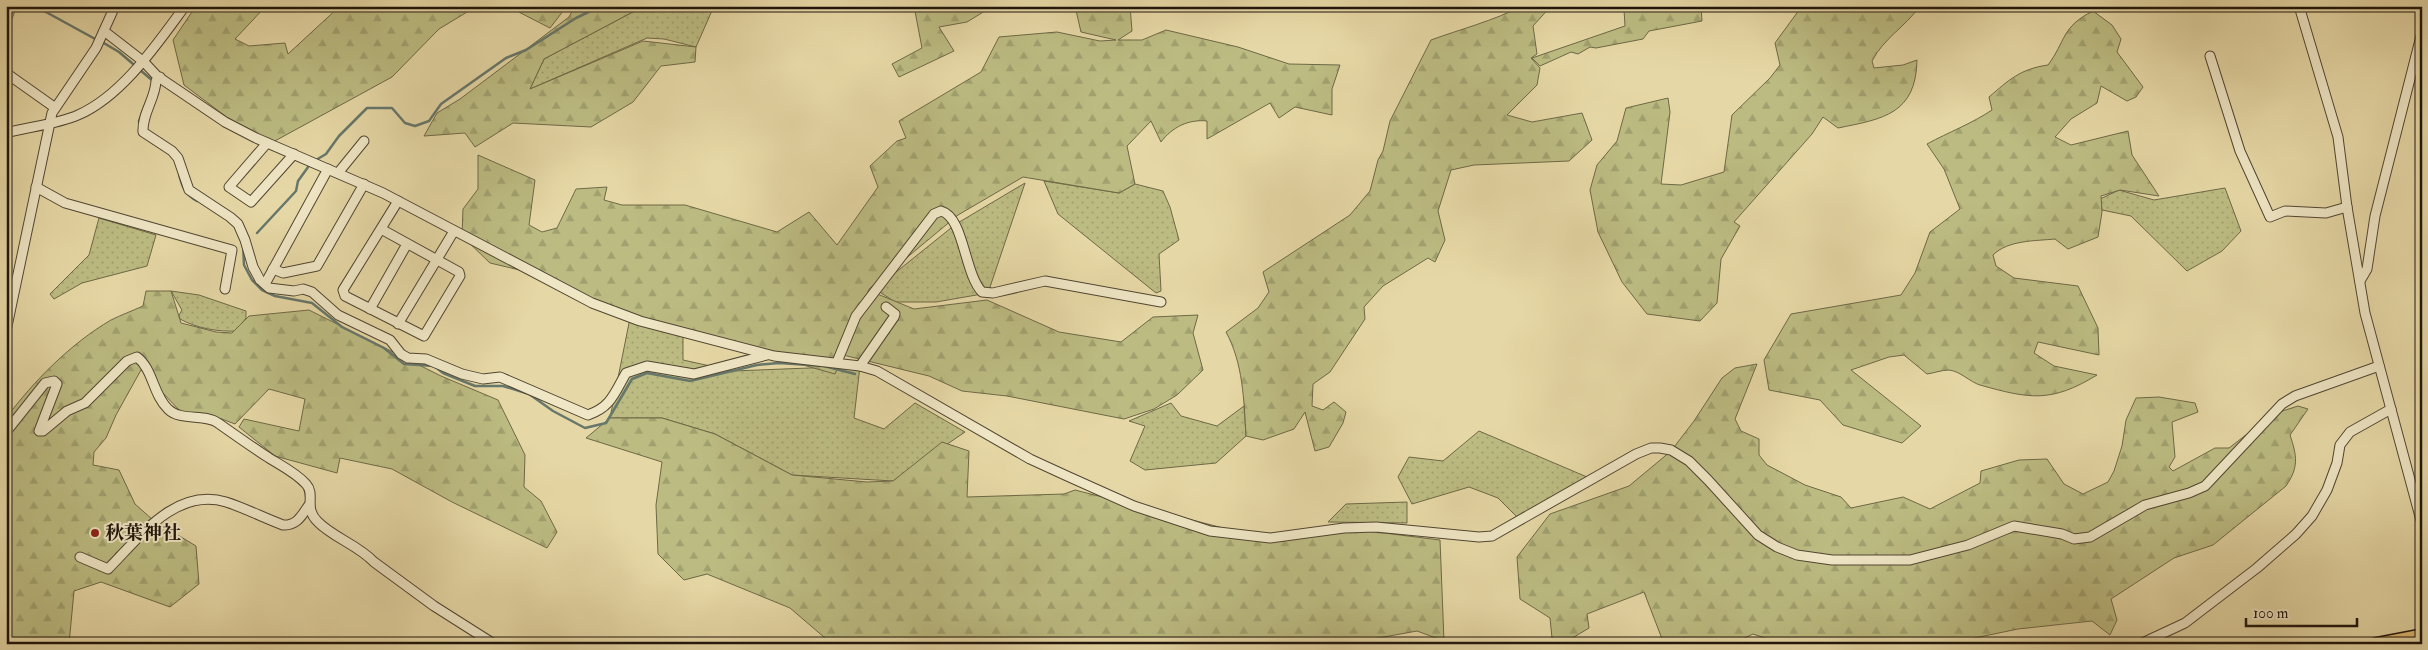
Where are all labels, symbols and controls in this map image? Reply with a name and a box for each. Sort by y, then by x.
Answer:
place label: 秋葉神社 [105,521,181,545]
marker: 秋葉神社 [89,527,101,539]
scale bar [2246,595,2357,627]
text: 100 m [2253,604,2289,623]

